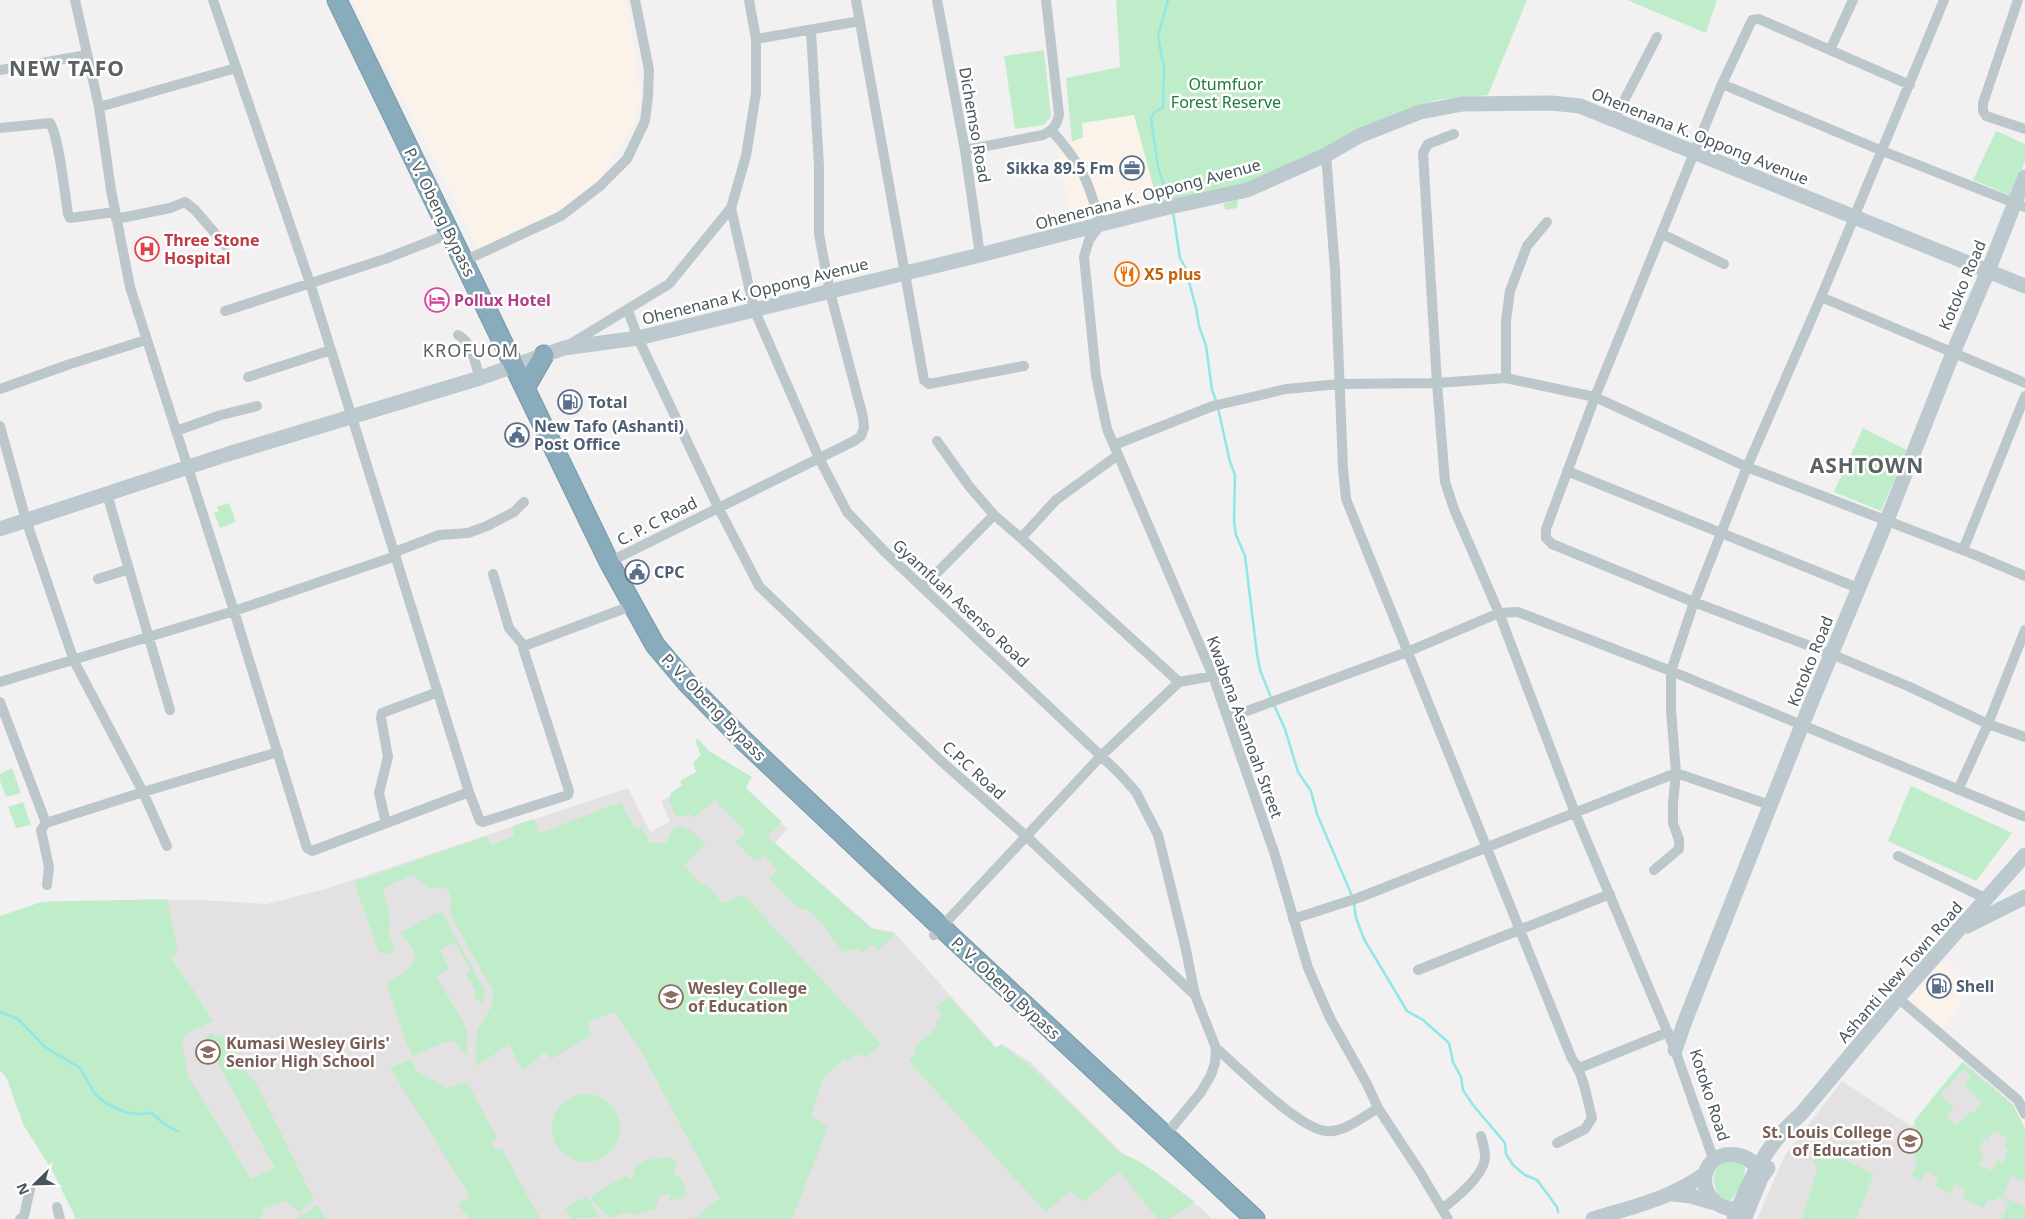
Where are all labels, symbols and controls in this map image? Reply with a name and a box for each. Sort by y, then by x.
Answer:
district label: NEW TAFO [9,54,125,82]
street label: Dichemso Road [954,65,996,185]
park label: Otumfuor Forest Reserve [1171,73,1281,113]
street label: Ohenenana K. Oppong Avenue [1588,82,1812,190]
street label: P. V. Obeng Bypass [399,144,481,280]
street label: Ohenenana K. Oppong Avenue [1033,153,1263,235]
office icon: Sikka 89.5 Fm [1119,155,1145,181]
place label: Sikka 89.5 Fm [1006,157,1114,179]
place label: Three Stone Hospital [164,229,259,269]
hospital icon: Three Stone Hospital [134,236,160,262]
street label: Kotoko Road [1933,237,1991,333]
street label: Ohenenana K. Oppong Avenue [640,252,870,330]
restaurant icon: X5 plus [1114,261,1140,287]
place label: X5 plus [1144,263,1201,285]
hotel icon: Pollux Hotel [424,287,450,313]
place label: Pollux Hotel [454,289,551,311]
district label: KROFUOM [423,338,519,362]
fuel station icon: Total [557,389,583,415]
place label: Total [588,391,627,413]
place label: New Tafo (Ashanti) Post Office [534,415,684,455]
public building icon: New Tafo (Ashanti) Post Office [504,422,530,448]
district label: ASHTOWN [1810,451,1924,479]
street label: C. P. C Road [613,491,701,551]
street label: Gyamfuah Asenso Road [888,534,1034,672]
public building icon: CPC [624,559,650,585]
place label: CPC [654,561,684,583]
street label: Kotoko Road [1782,612,1838,710]
street label: Kwabena Asamoah Street [1202,633,1288,821]
street label: P. V. Obeng Bypass [657,649,771,765]
street label: C.P.C Road [938,736,1010,804]
street label: Ashanti New Town Road [1832,897,1968,1047]
street label: P. V. Obeng Bypass [947,932,1065,1044]
fuel station icon: Shell [1926,973,1952,999]
place label: Shell [1956,975,1994,997]
place label: Wesley College of Education [688,977,807,1017]
school or university icon: Wesley College of Education [658,984,684,1010]
place label: Kumasi Wesley Girls' Senior High School [226,1032,390,1072]
school or university icon: Kumasi Wesley Girls' Senior High School [195,1039,221,1065]
street label: Kotoko Road [1685,1046,1735,1144]
place label: St. Louis College of Education [1762,1121,1892,1161]
school or university icon: St. Louis College of Education [1897,1128,1923,1154]
north arrow [10,1159,60,1209]
text: N [12,1180,34,1198]

